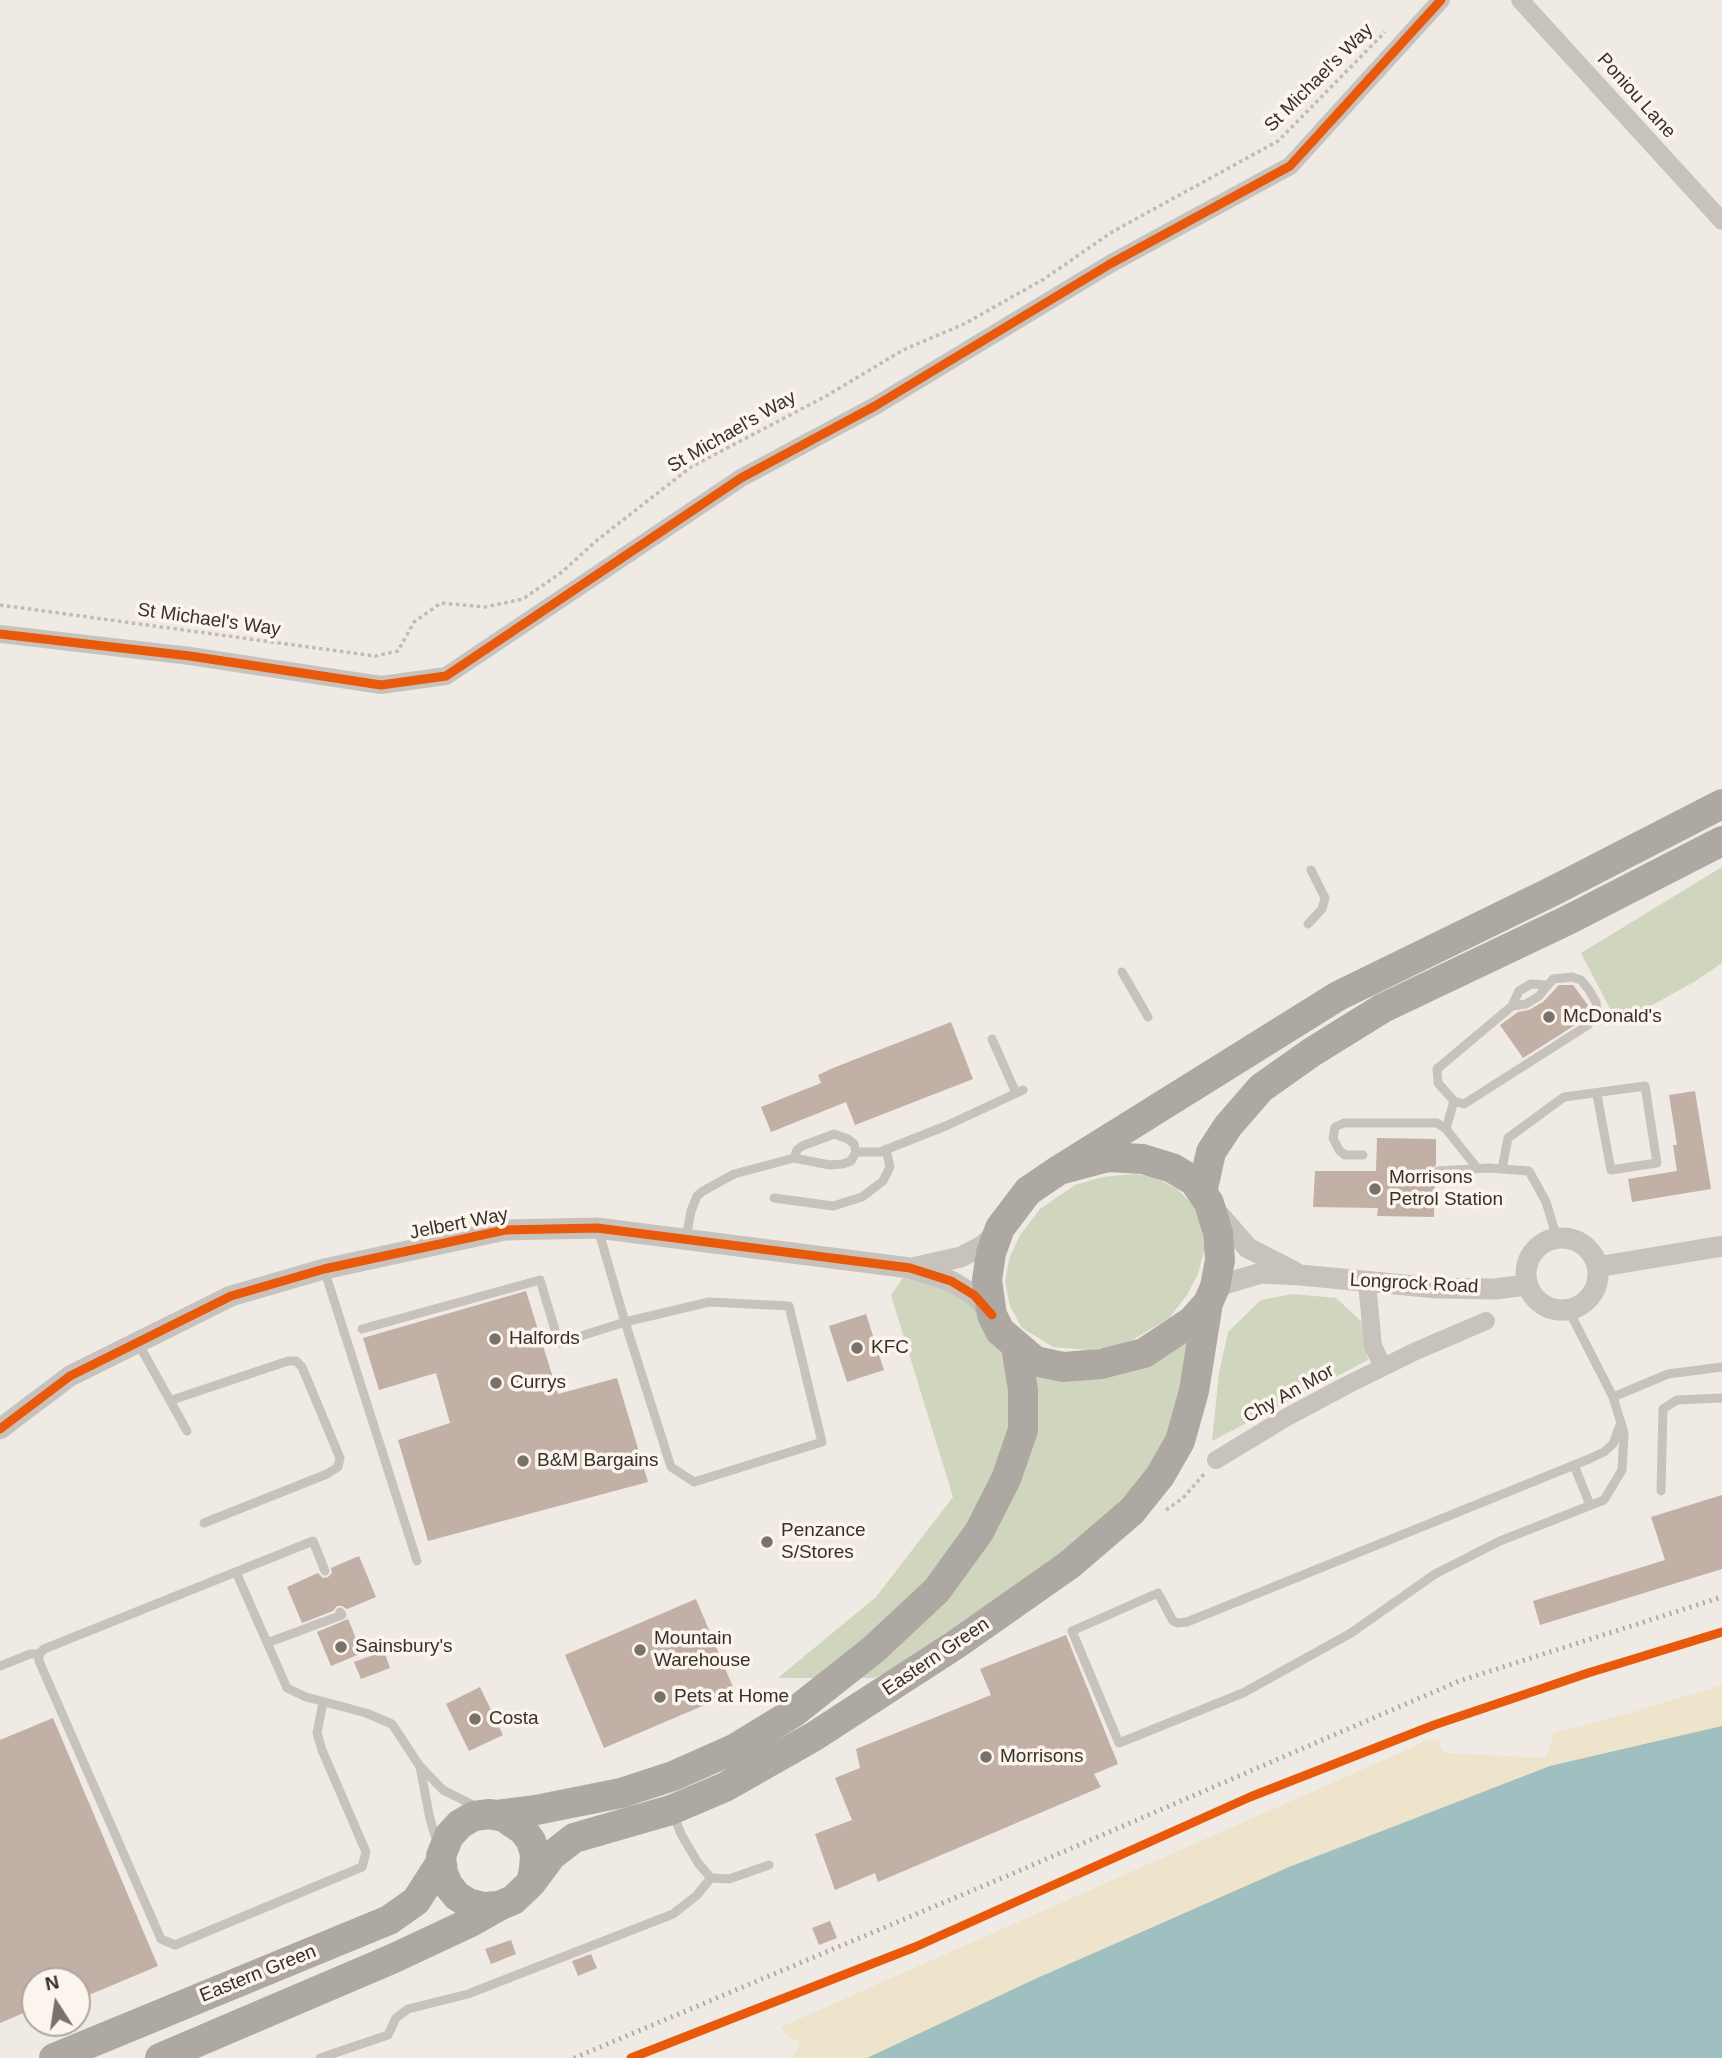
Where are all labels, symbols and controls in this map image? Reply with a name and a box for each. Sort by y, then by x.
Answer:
street label: St Michael's Way [1260,19,1378,137]
street label: Poniou Lane [1592,49,1680,143]
street label: St Michael's Way [664,386,800,478]
street label: St Michael's Way [136,599,282,641]
place label: McDonald's [1563,1006,1662,1028]
marker: McDonald's [1541,1009,1557,1025]
place label: Morrisons Petrol Station [1389,1167,1503,1211]
marker: Morrisons Petrol Station [1367,1181,1383,1197]
street label: Jelbert Way [408,1203,510,1245]
street label: Longrock Road [1349,1269,1479,1299]
place label: Halfords [509,1328,580,1350]
marker: Halfords [487,1331,503,1347]
place label: KFC [871,1337,909,1359]
marker: KFC [849,1340,865,1356]
street label: Chy An Mor [1240,1360,1338,1428]
place label: Currys [510,1372,566,1394]
marker: Currys [488,1375,504,1391]
place label: B&M Bargains [537,1450,658,1472]
marker: B&M Bargains [515,1453,531,1469]
place label: Penzance S/Stores [781,1520,866,1564]
marker: Penzance S/Stores [759,1534,775,1550]
street label: Eastern Green [878,1613,994,1701]
place label: Mountain Warehouse [654,1628,750,1672]
place label: Sainsbury's [355,1636,453,1658]
marker: Sainsbury's [333,1639,349,1655]
marker: Mountain Warehouse [632,1642,648,1658]
place label: Pets at Home [674,1686,789,1708]
marker: Pets at Home [652,1689,668,1705]
place label: Costa [489,1708,539,1730]
marker: Costa [467,1711,483,1727]
place label: Morrisons [1000,1746,1083,1768]
marker: Morrisons [978,1749,994,1765]
street label: Eastern Green [196,1940,320,2008]
north arrow [21,1967,91,2037]
text: N [43,1971,61,1995]

